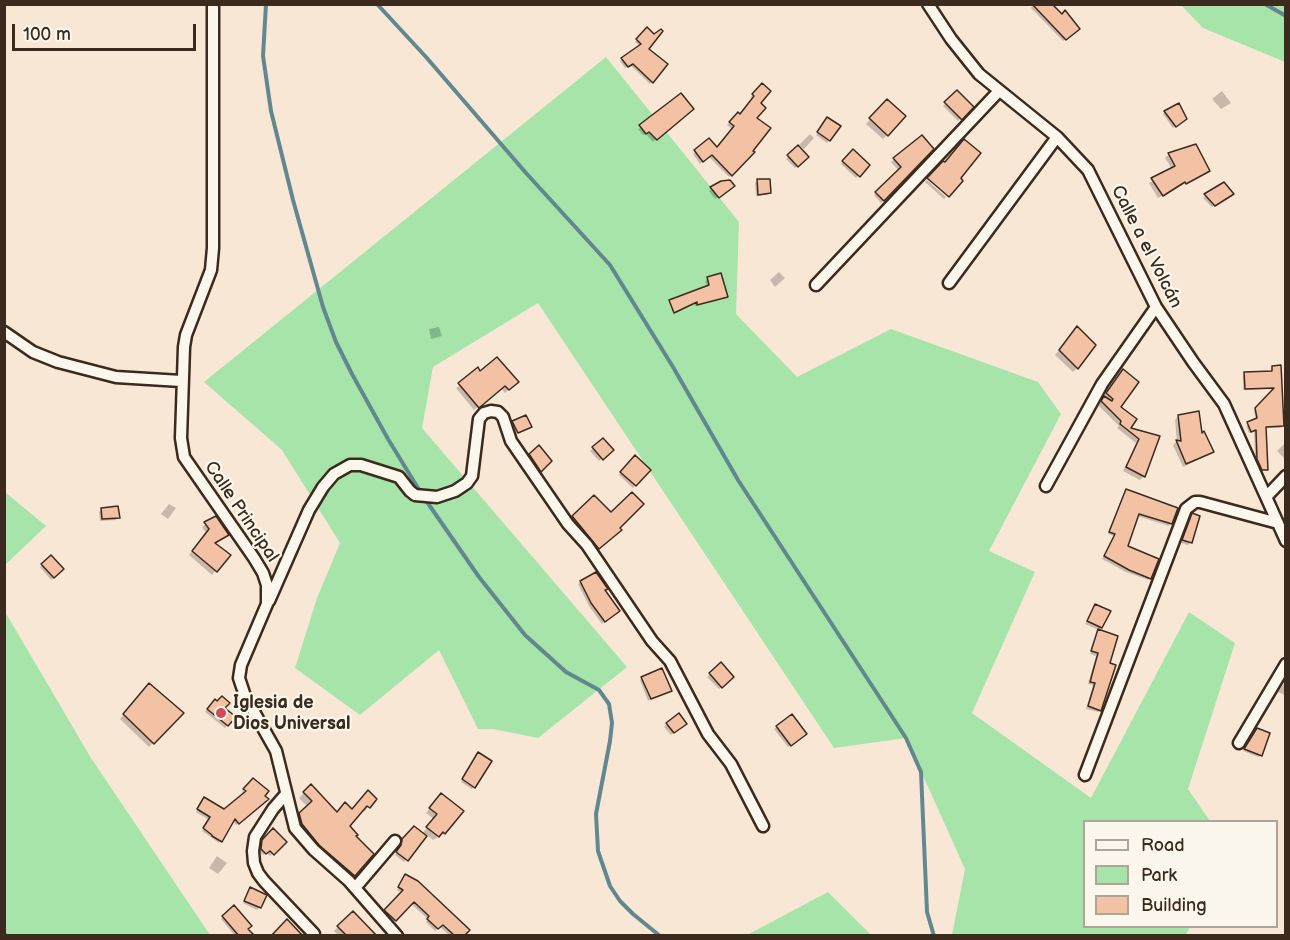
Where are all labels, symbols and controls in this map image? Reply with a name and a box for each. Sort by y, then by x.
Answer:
scale bar [15,12,200,50]
text: 100 m [23,24,71,45]
street label: Calle a el Volcán [1106,182,1186,312]
street label: Calle Principal [199,457,283,567]
place label: Iglesia de Dios Universal [233,692,351,734]
marker: Iglesia de Dios Universal [214,706,228,720]
legend [1083,820,1278,928]
text: Road [1141,835,1185,856]
text: Park [1141,865,1177,886]
text: Building [1141,895,1207,916]

